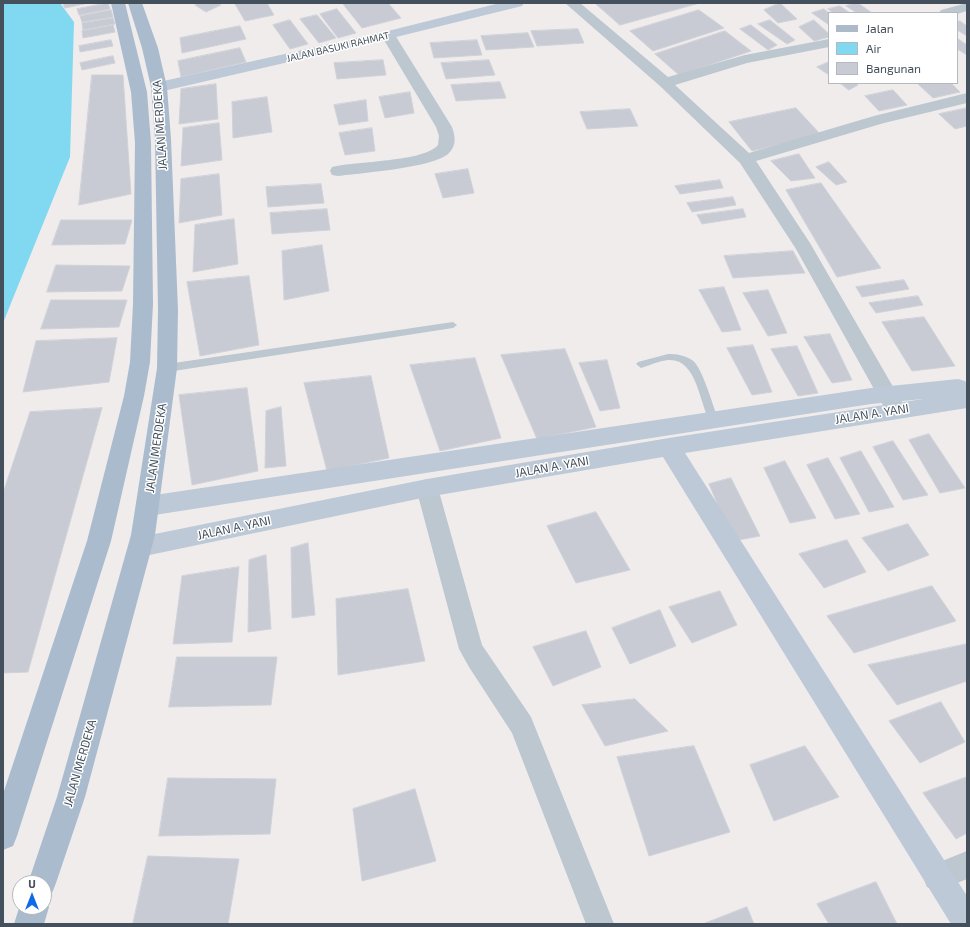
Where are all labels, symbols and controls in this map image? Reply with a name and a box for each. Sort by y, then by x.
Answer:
legend [828,12,958,84]
text: Jalan [866,21,894,35]
street label: JALAN BASUKI RAHMAT [285,29,391,65]
text: Air [866,41,881,55]
text: Bangunan [866,61,921,75]
street label: JALAN MERDEKA [150,79,170,171]
street label: JALAN A. YANI [834,401,910,427]
street label: JALAN MERDEKA [143,402,169,494]
street label: JALAN A. YANI [514,453,590,481]
street label: JALAN A. YANI [196,513,272,543]
street label: JALAN MERDEKA [61,718,99,808]
north arrow [12,875,52,915]
text: U [28,877,36,890]

